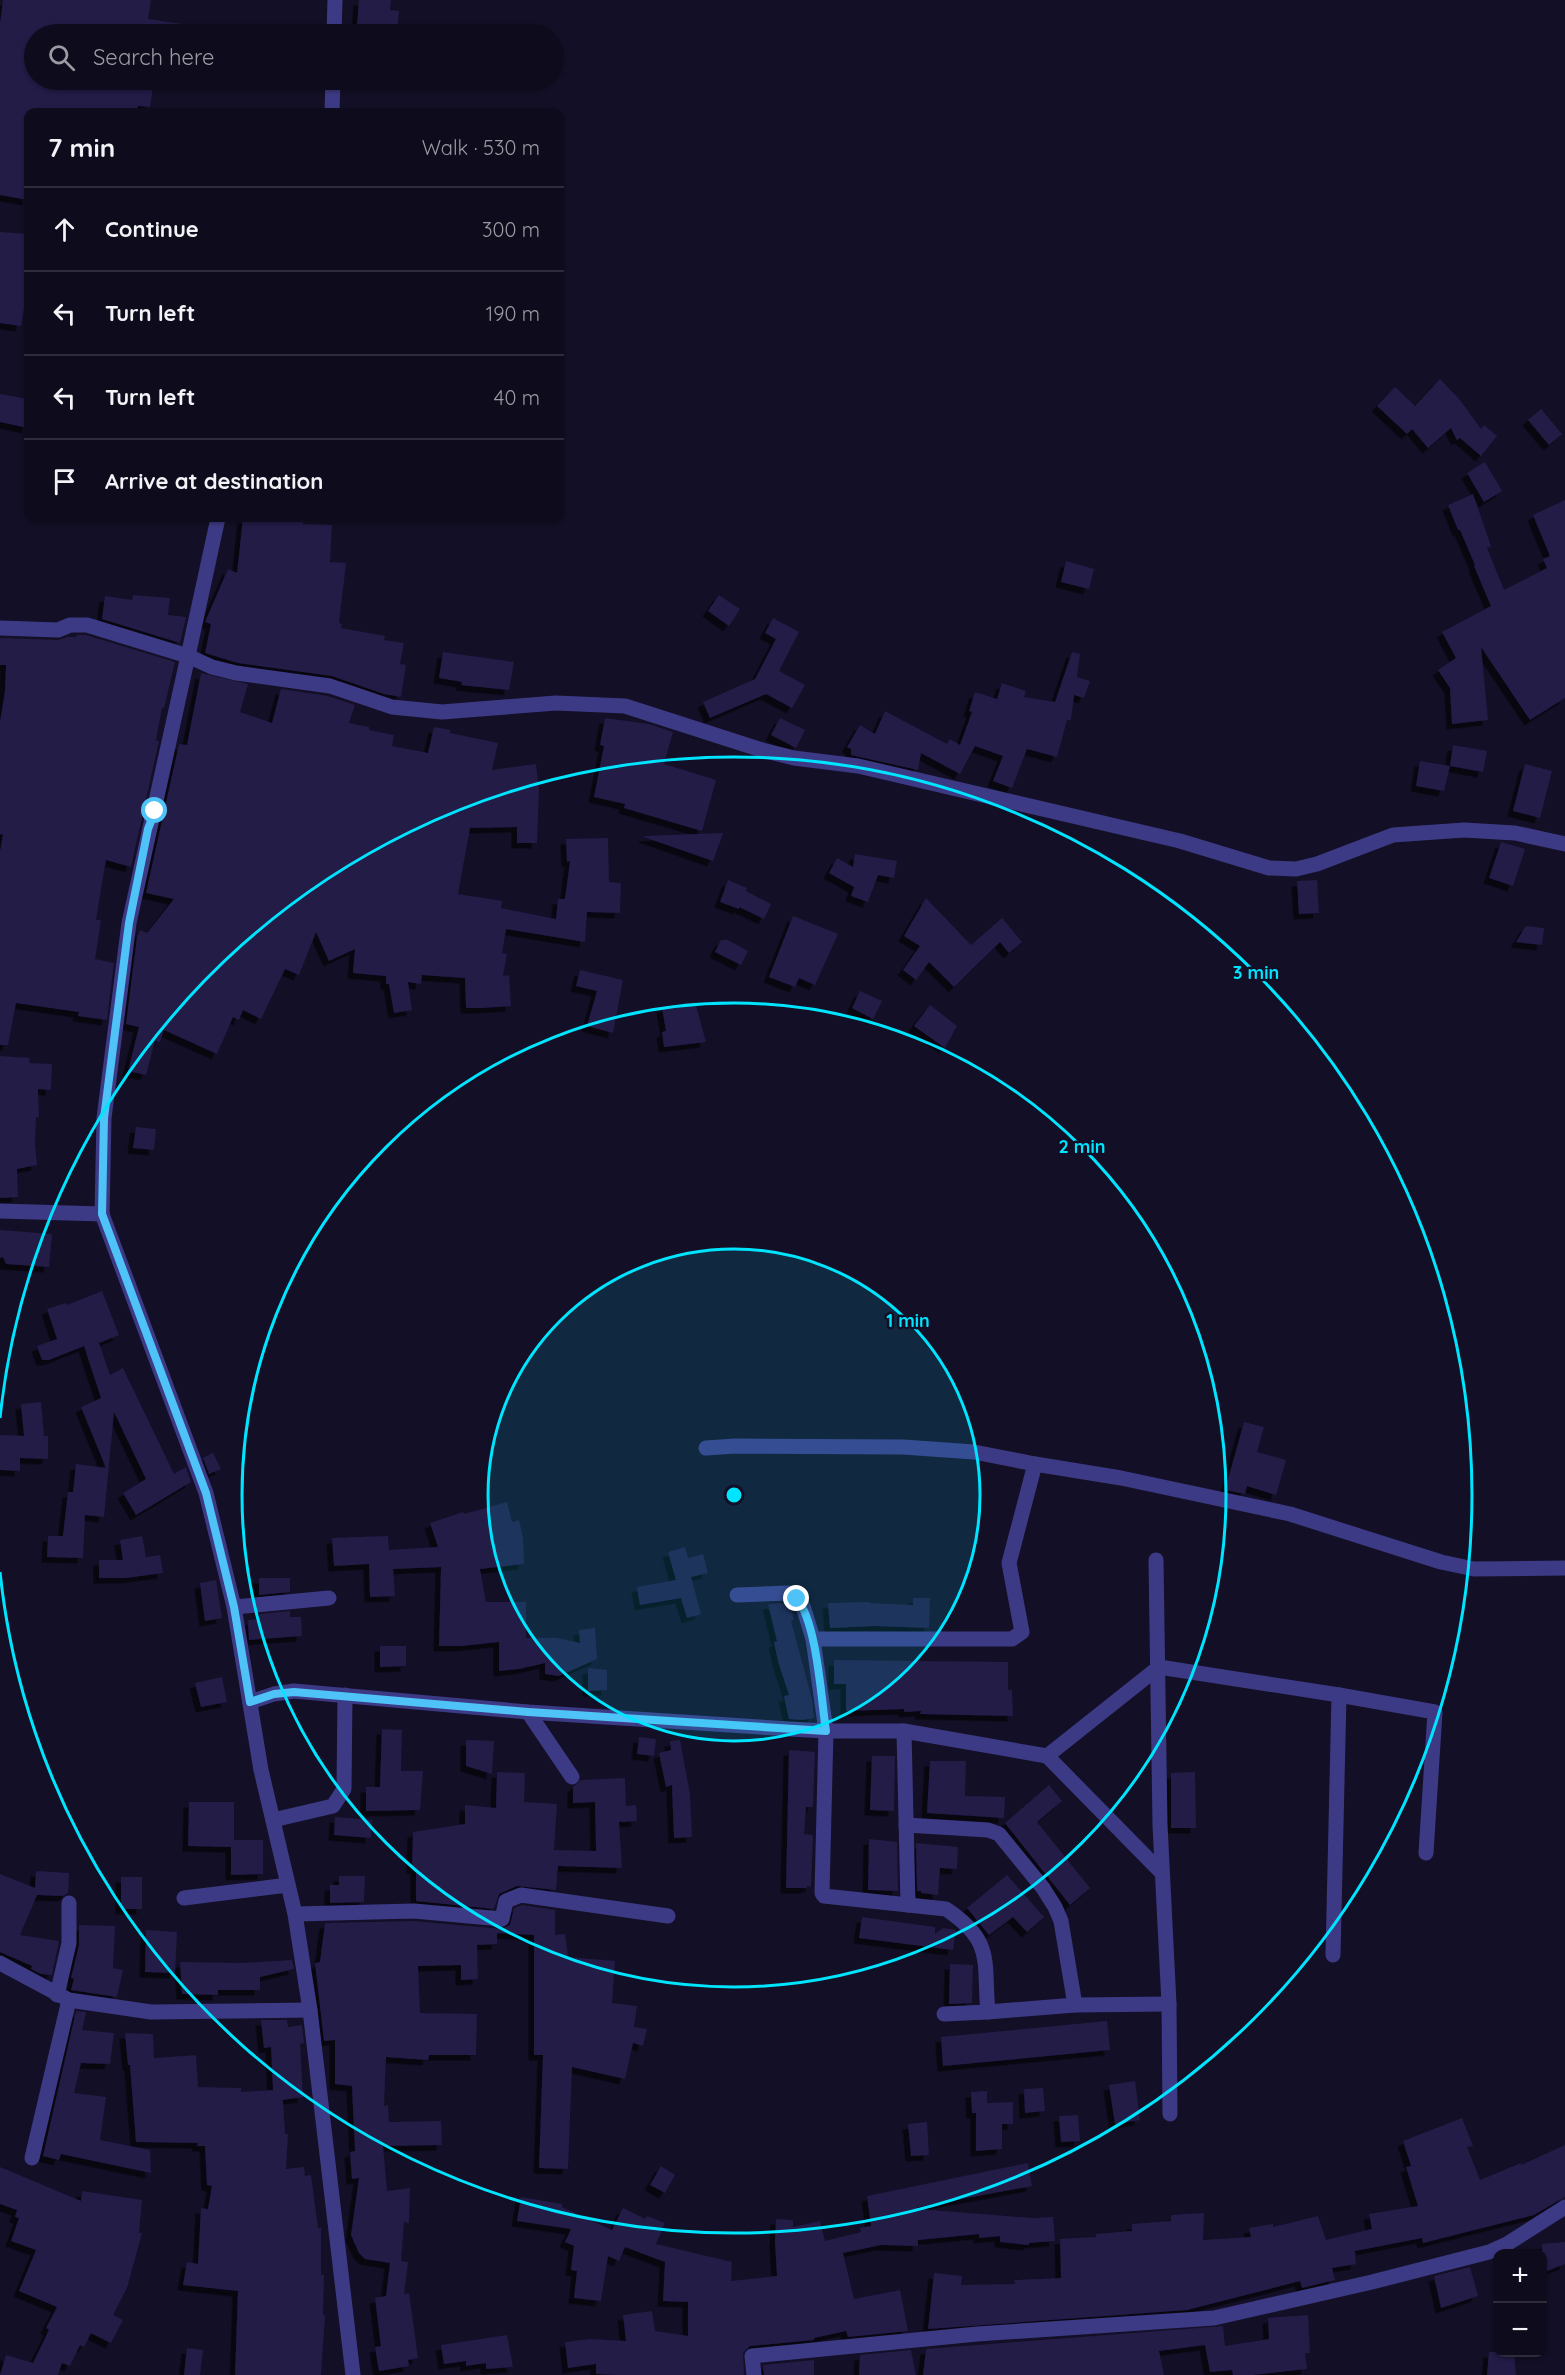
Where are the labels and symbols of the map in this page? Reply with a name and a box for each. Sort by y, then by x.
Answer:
route start [141,797,167,823]
text: 3 min [1233,961,1279,984]
text: 2 min [1059,1135,1105,1158]
text: 1 min [886,1309,930,1332]
centre of rings [724,1485,744,1505]
route end [783,1585,809,1611]

